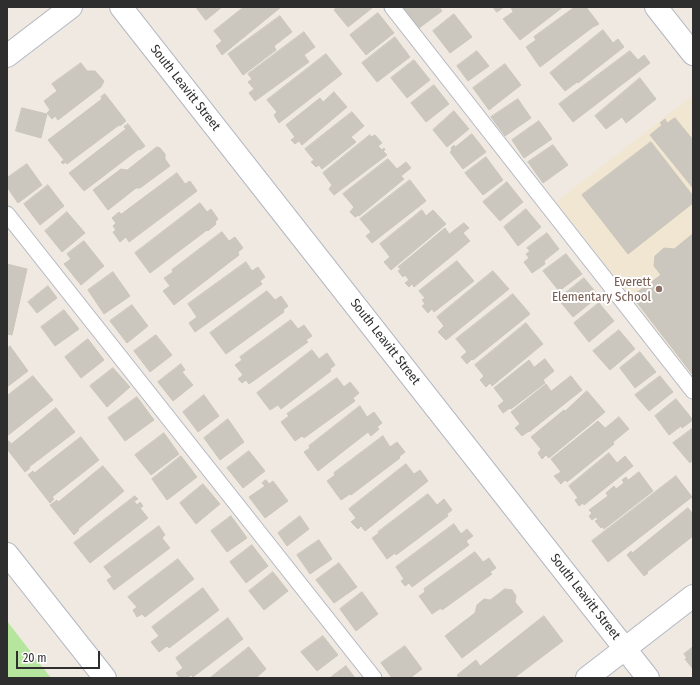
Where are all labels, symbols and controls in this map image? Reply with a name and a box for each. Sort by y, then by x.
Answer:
street label: South Leavitt Street [147,42,223,134]
place label: Everett Elementary School [552,274,651,305]
marker: Everett Elementary School [654,284,664,294]
street label: South Leavitt Street [347,296,423,388]
street label: South Leavitt Street [547,551,623,643]
scale bar [18,643,102,669]
text: 20 m [23,651,47,665]

